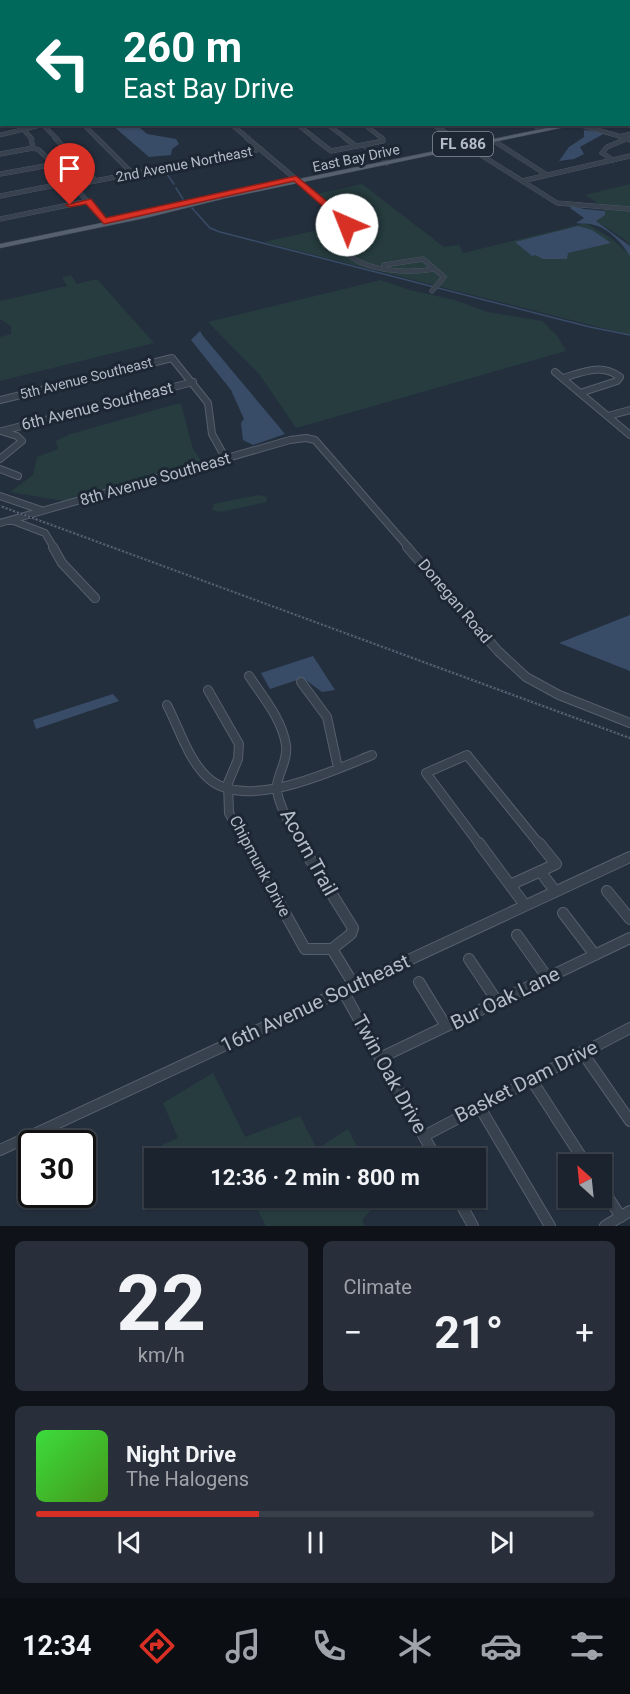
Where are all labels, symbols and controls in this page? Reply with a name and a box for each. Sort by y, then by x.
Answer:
text: 260 m [123,23,242,72]
icon: left [24,24,102,102]
text: East Bay Drive [123,73,294,105]
road number: FL 686 [433,132,493,156]
street label: East Bay Drive [311,141,401,175]
pin [44,143,95,205]
street label: 2nd Avenue Northeast [115,143,254,185]
icon: arrive [53,152,86,185]
position arrow [315,193,379,257]
street label: 5th Avenue Southeast [18,354,154,402]
street label: 6th Avenue Southeast [19,378,175,434]
street label: 8th Avenue Southeast [78,448,232,510]
street label: Donegan Road [414,555,496,647]
street label: Acorn Trail [275,804,343,900]
street label: Chipmunk Drive [225,812,295,920]
street label: 16th Avenue Southeast [217,949,413,1057]
street label: Bur Oak Lane [447,961,563,1035]
street label: Twin Oak Drive [348,1010,432,1138]
street label: Basket Dam Drive [451,1035,601,1127]
speed limit sign: 30 [18,1130,96,1208]
north arrow [558,1154,612,1208]
map controls [558,1154,612,1208]
text: 12:36 · 2 min · 800 m [210,1165,420,1190]
text: 22 [116,1258,206,1349]
text: Climate [344,1275,412,1299]
text: 21° [434,1306,503,1359]
text: − [344,1313,362,1352]
text: + [575,1313,594,1352]
text: km/h [138,1343,185,1367]
text: Night Drive [126,1442,236,1467]
text: The Halogens [126,1467,249,1491]
icon: previous [113,1526,146,1559]
icon: pause [299,1526,332,1559]
icon: next [485,1526,518,1559]
icon: directions [136,1625,178,1667]
icon: music [222,1625,264,1667]
icon: phone [308,1625,350,1667]
icon: climate [394,1625,436,1667]
icon: car [480,1625,522,1667]
icon: filters [566,1625,608,1667]
text: 12:34 [22,1630,92,1662]

